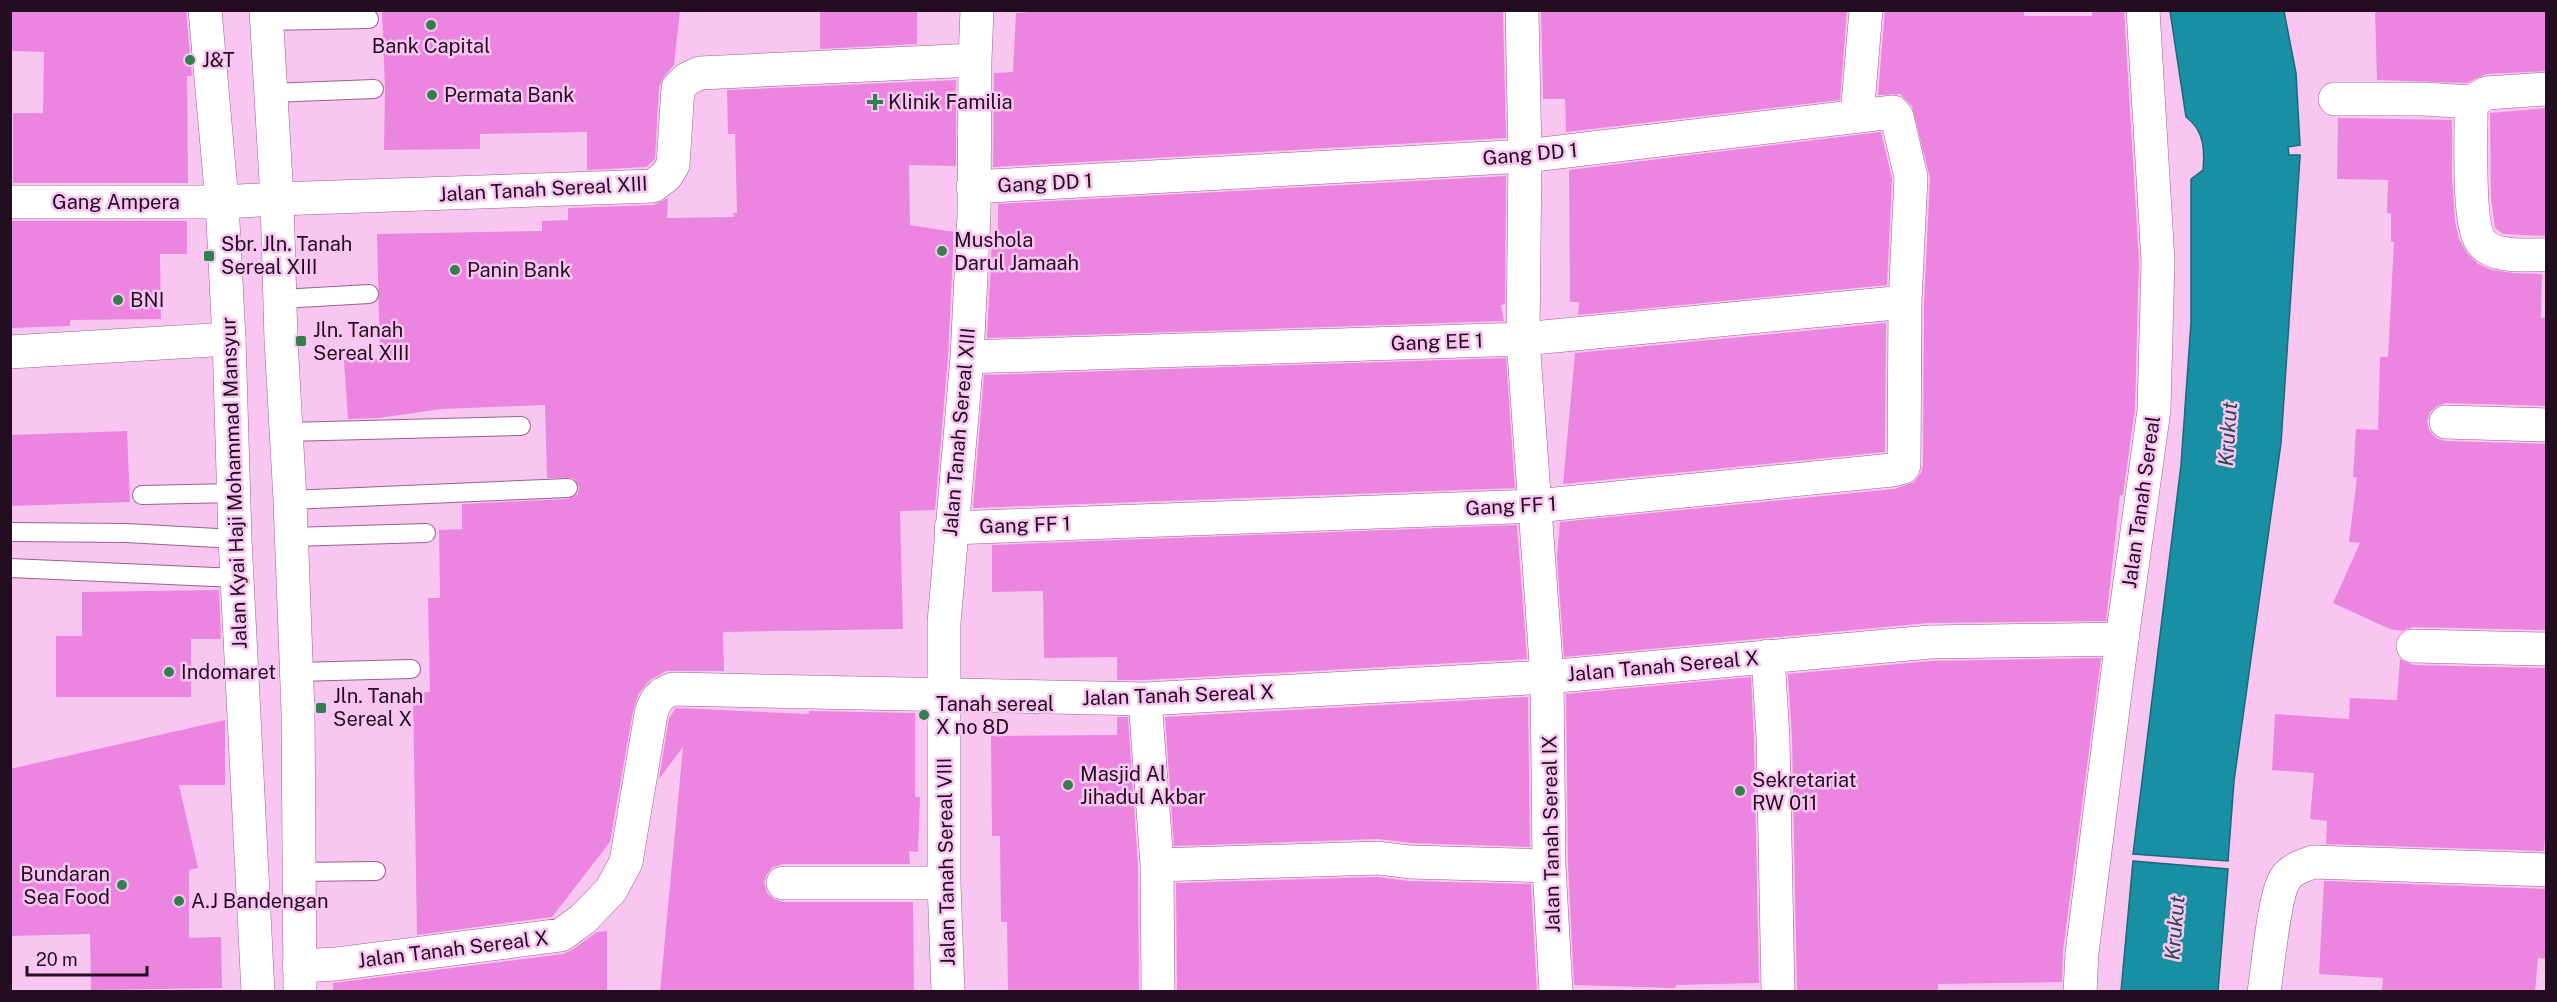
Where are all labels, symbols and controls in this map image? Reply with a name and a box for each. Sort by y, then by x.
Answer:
marker: Bank Capital [424,18,438,32]
place label: Bank Capital [372,34,490,58]
place label: J&T [202,48,235,72]
marker: J&T [183,53,197,67]
place label: Permata Bank [444,83,574,107]
marker: Permata Bank [425,88,439,102]
place label: Klinik Familia [888,90,1012,114]
marker: Klinik Familia [866,93,884,111]
street label: Gang DD 1 [1481,138,1579,170]
street label: Gang DD 1 [997,169,1093,197]
street label: Jalan Tanah Sereal XIII [438,172,648,206]
street label: Gang Ampera [52,190,180,214]
place label: Mushola Darul Jamaah [954,228,1079,275]
place label: Sbr. Jln. Tanah Sereal XIII [221,232,352,279]
marker: Mushola Darul Jamaah [935,244,949,258]
marker: Sbr. Jln. Tanah Sereal XIII [202,249,216,263]
place label: Panin Bank [467,258,571,282]
marker: Panin Bank [448,263,462,277]
place label: BNI [130,288,164,312]
marker: BNI [111,293,125,307]
street label: Jalan Kyai Haji Mohammad Mansyur [216,316,252,649]
place label: Jln. Tanah Sereal XIII [313,318,409,365]
street label: Jalan Tanah Sereal XIII [938,327,980,537]
street label: Gang EE 1 [1390,328,1484,356]
marker: Jln. Tanah Sereal XIII [294,334,308,348]
water label: Krukut [2213,401,2242,467]
street label: Jalan Tanah Sereal [2117,414,2165,590]
street label: Gang FF 1 [1465,492,1557,520]
street label: Gang FF 1 [979,511,1071,539]
street label: Jalan Tanah Sereal X [1566,646,1760,686]
place label: Indomaret [181,660,276,684]
marker: Indomaret [162,665,176,679]
street label: Jalan Tanah Sereal X [1081,680,1275,710]
place label: Jln. Tanah Sereal X [333,684,423,731]
place label: Tanah sereal X no 8D [936,692,1054,739]
marker: Jln. Tanah Sereal X [314,701,328,715]
marker: Tanah sereal X no 8D [917,708,931,722]
street label: Jalan Tanah Sereal IX [1537,735,1565,933]
street label: Jalan Tanah Sereal VIII [932,758,960,966]
place label: Masjid Al Jihadul Akbar [1080,762,1206,809]
place label: Sekretariat RW 011 [1752,768,1856,815]
marker: Masjid Al Jihadul Akbar [1061,778,1075,792]
marker: Sekretariat RW 011 [1733,784,1747,798]
place label: Bundaran Sea Food [20,862,110,909]
marker: Bundaran Sea Food [115,878,129,892]
place label: A.J Bandengan [191,889,328,913]
marker: A.J Bandengan [172,894,186,908]
water label: Krukut [2159,895,2190,961]
street label: Jalan Tanah Sereal X [356,925,550,973]
scale bar [27,939,147,977]
text: 20 m [36,949,78,970]

